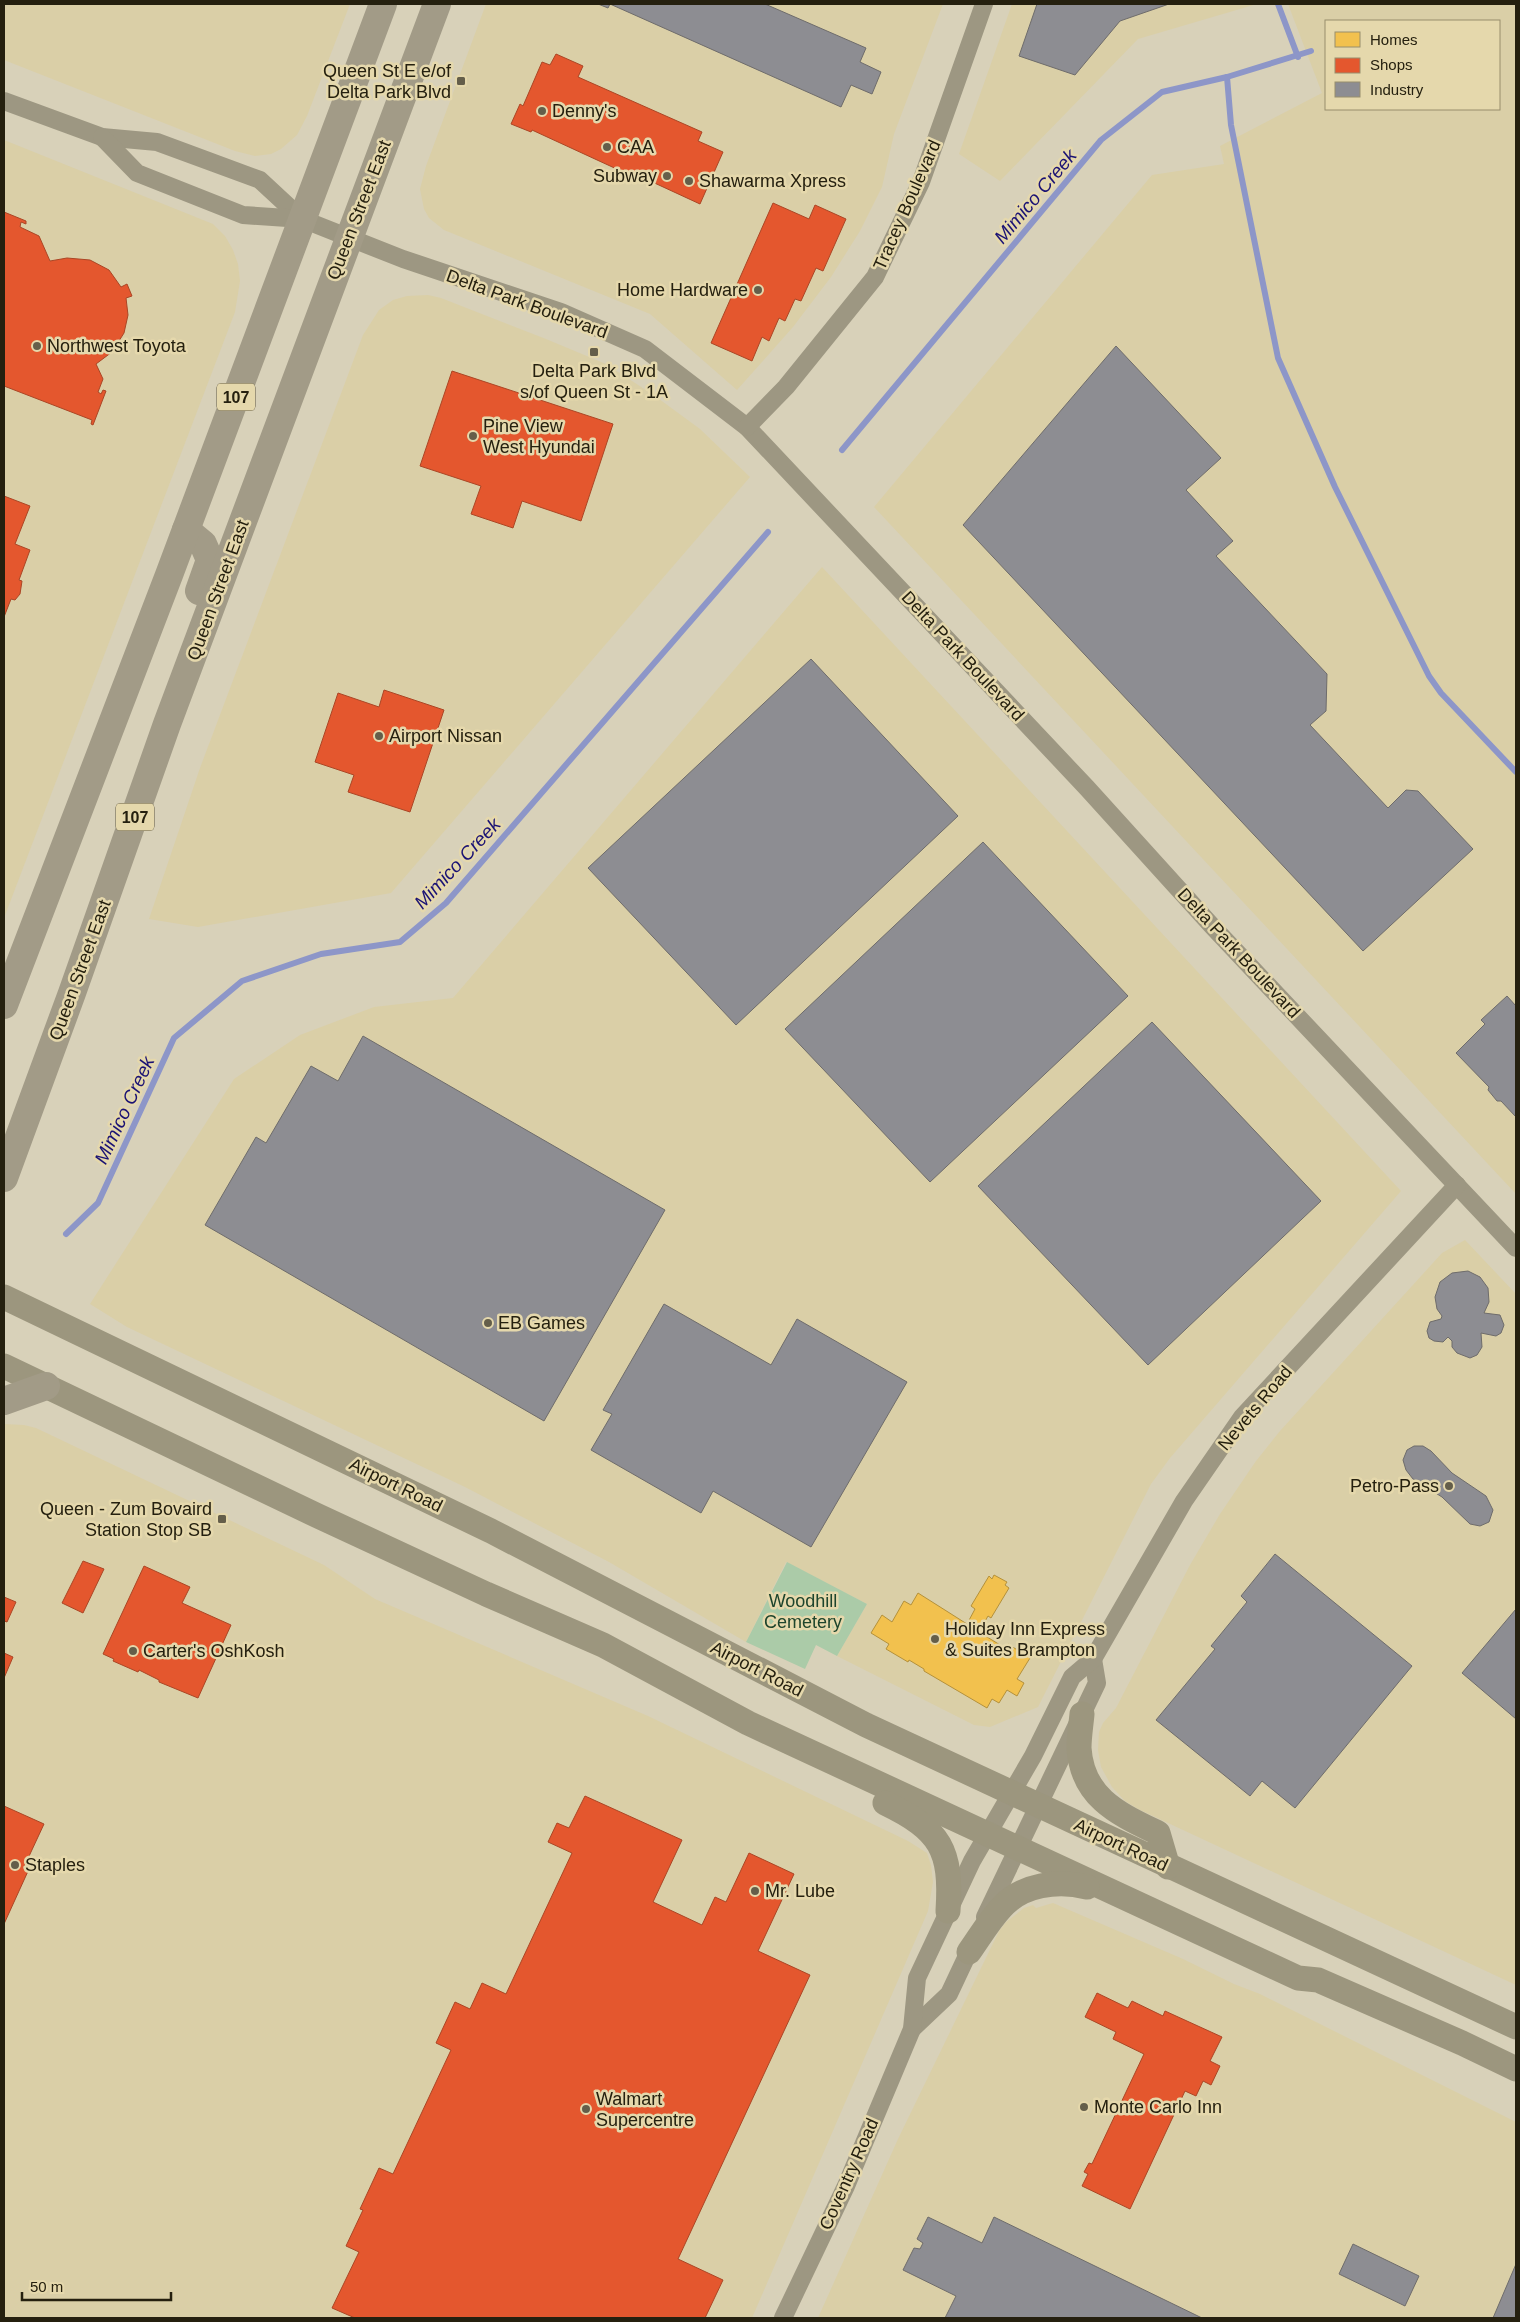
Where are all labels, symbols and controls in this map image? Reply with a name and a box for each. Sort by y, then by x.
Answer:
legend [1325,20,1500,110]
text: Homes [1370,31,1418,48]
text: Shops [1370,56,1413,73]
place label: Queen St E e/of Delta Park Blvd [323,61,452,102]
marker: Queen St E e/of Delta Park Blvd [455,75,467,87]
text: Industry [1370,81,1424,98]
place label: Denny's [552,101,616,121]
marker: Denny's [536,105,548,117]
street label: Queen Street East [323,137,395,283]
place label: CAA [617,137,654,157]
street label: Tracey Boulevard [869,137,945,273]
marker: CAA [601,141,613,153]
water label: Mimico Creek [990,144,1082,248]
place label: Subway [593,166,657,186]
marker: Subway [661,170,673,182]
place label: Shawarma Xpress [699,171,846,191]
marker: Shawarma Xpress [683,175,695,187]
street label: Delta Park Boulevard [444,266,610,342]
place label: Home Hardware [617,280,748,300]
marker: Home Hardware [752,284,764,296]
place label: Northwest Toyota [47,336,187,356]
marker: Northwest Toyota [31,340,43,352]
marker: Delta Park Blvd s/of Queen St - 1A [588,346,600,358]
place label: Delta Park Blvd s/of Queen St - 1A [520,361,668,402]
road number: 107 [217,384,255,411]
place label: Pine View West Hyundai [483,416,595,457]
marker: Pine View West Hyundai [467,430,479,442]
street label: Queen Street East [183,517,253,663]
street label: Delta Park Boulevard [898,587,1028,725]
place label: Airport Nissan [389,726,502,746]
marker: Airport Nissan [373,730,385,742]
road number: 107 [116,804,154,830]
water label: Mimico Creek [410,813,506,913]
street label: Delta Park Boulevard [1174,884,1304,1022]
street label: Queen Street East [45,897,115,1043]
water label: Mimico Creek [90,1052,159,1167]
place label: EB Games [498,1313,585,1333]
marker: EB Games [482,1317,494,1329]
street label: Nevets Road [1214,1362,1296,1454]
street label: Airport Road [346,1454,446,1516]
place label: Petro-Pass [1350,1476,1439,1496]
marker: Petro-Pass [1443,1480,1455,1492]
place label: Queen - Zum Bovaird Station Stop SB [40,1499,212,1540]
marker: Queen - Zum Bovaird Station Stop SB [216,1513,228,1525]
park label: Woodhill Cemetery [764,1591,842,1632]
place label: Holiday Inn Express & Suites Brampton [945,1619,1105,1660]
marker: Holiday Inn Express & Suites Brampton [929,1633,941,1645]
street label: Airport Road [707,1637,807,1701]
place label: Carter's OshKosh [143,1641,285,1661]
marker: Carter's OshKosh [127,1645,139,1657]
street label: Airport Road [1071,1815,1171,1875]
place label: Staples [25,1855,85,1875]
marker: Staples [9,1859,21,1871]
place label: Mr. Lube [765,1881,835,1901]
marker: Mr. Lube [749,1885,761,1897]
place label: Walmart Supercentre [596,2089,694,2130]
place label: Monte Carlo Inn [1094,2097,1222,2117]
marker: Monte Carlo Inn [1078,2101,1090,2113]
marker: Walmart Supercentre [580,2103,592,2115]
street label: Coventry Road [815,2115,883,2233]
scale bar [22,2270,171,2302]
text: 50 m [30,2278,63,2295]

